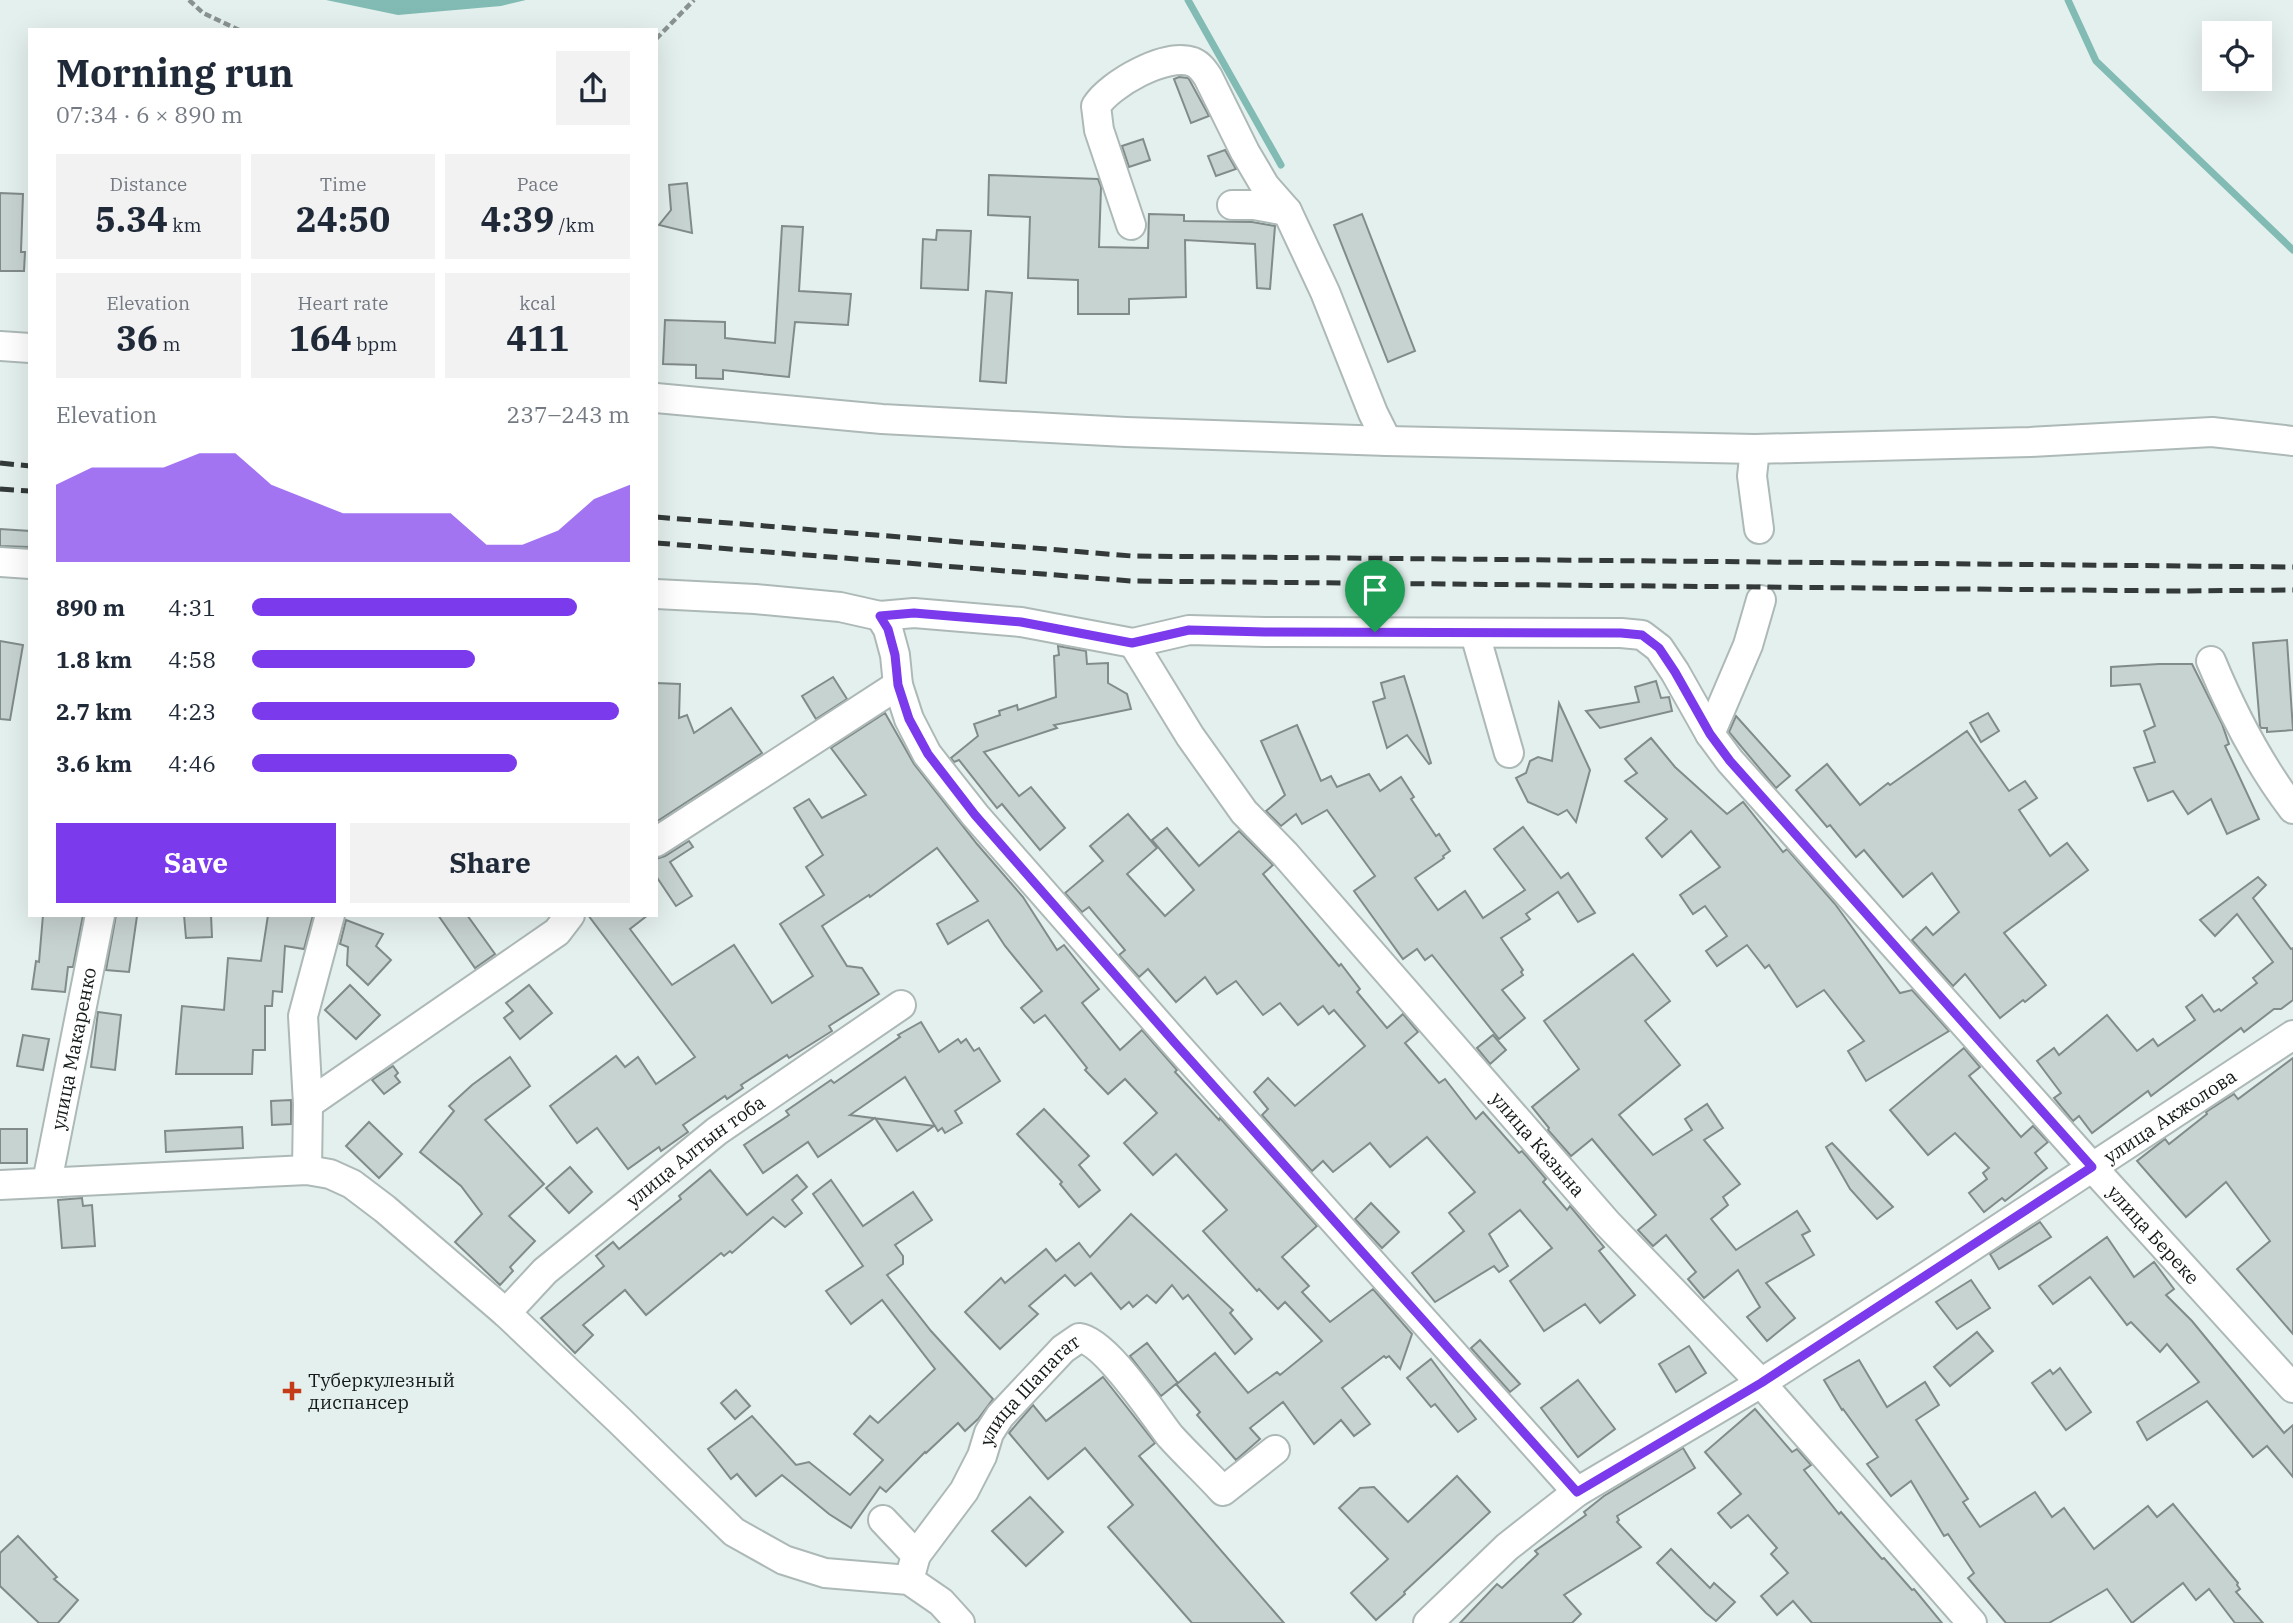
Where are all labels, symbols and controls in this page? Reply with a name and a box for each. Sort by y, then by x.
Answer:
map controls [2202,21,2272,91]
button: locate [2202,21,2272,91]
text: Morning run [56,48,294,97]
button: share [556,51,630,125]
text: 07:34 · 6 × 890 m [56,99,243,129]
text: Distance [110,172,187,196]
text: Time [320,172,366,196]
text: Pace [517,172,559,196]
text: 5.34 [95,196,168,242]
text: 24:50 [296,196,390,242]
text: 4:39 [481,196,554,242]
text: km [168,213,202,237]
text: /km [554,213,595,237]
text: Elevation [106,291,190,315]
text: Heart rate [298,291,388,315]
text: kcal [519,291,556,315]
text: 36 [116,315,158,361]
text: 164 [289,315,352,361]
text: 411 [506,315,569,361]
text: m [158,332,181,356]
text: bpm [352,332,397,356]
text: Elevation [56,399,157,429]
text: 237–243 m [506,399,630,429]
pin [1345,560,1405,632]
icon: arrive [1356,571,1394,609]
text: 890 m [56,592,125,622]
text: 4:31 [168,592,216,622]
text: 1.8 km [56,644,132,674]
text: 4:58 [168,644,216,674]
text: 2.7 km [56,696,132,726]
text: 4:23 [168,696,216,726]
text: 3.6 km [56,748,132,778]
text: 4:46 [168,748,216,778]
button: Save [56,823,336,903]
button: Share [350,823,630,903]
street label: улица Макаренко [46,965,101,1132]
street label: улица Акжолова [2099,1064,2241,1168]
street label: улица Казына [1486,1087,1590,1202]
street label: улица Алтын тоба [621,1090,770,1212]
street label: улица Береке [2102,1180,2205,1289]
street label: улица Шапагат [974,1329,1084,1449]
place label: Туберкулезный диспансер [308,1368,455,1414]
marker: Туберкулезный диспансер [282,1381,302,1401]

